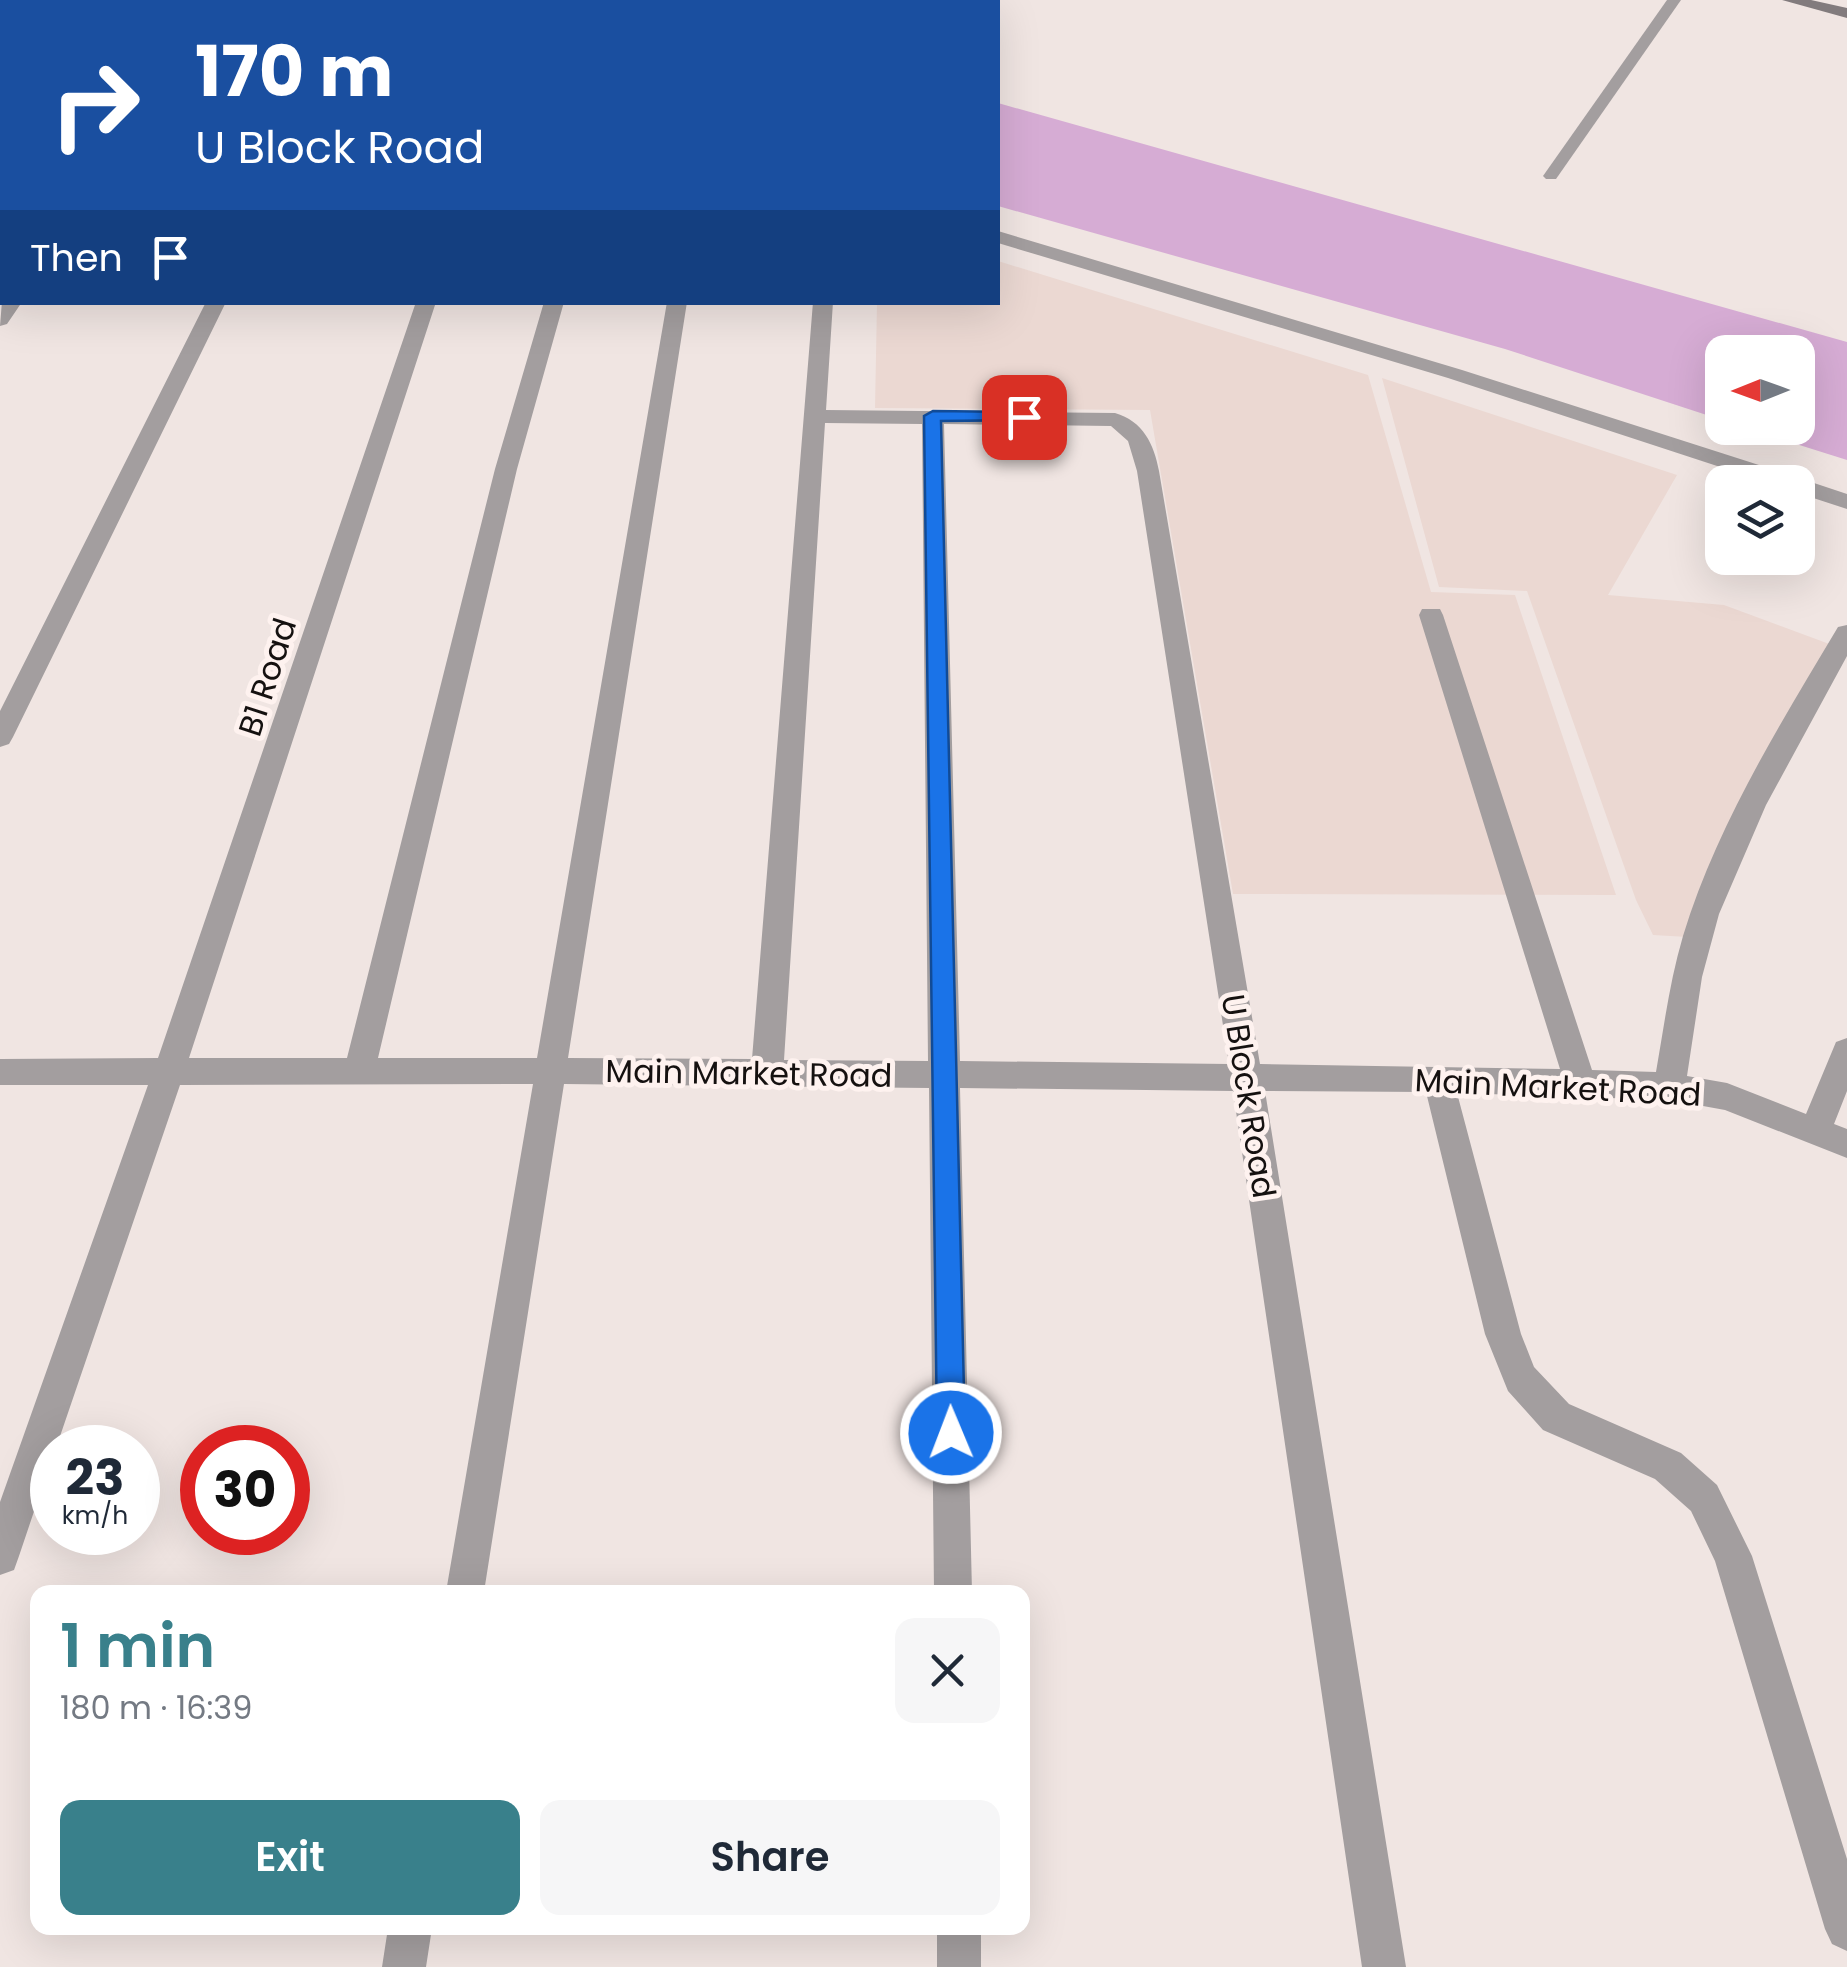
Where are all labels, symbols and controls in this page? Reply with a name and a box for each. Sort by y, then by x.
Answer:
text: 170 m [195,22,393,121]
icon: right [30,40,160,170]
text: U Block Road [195,116,484,179]
icon: arrive [143,230,198,285]
text: Then [30,231,123,284]
north arrow [1705,335,1815,445]
map controls [1705,335,1815,575]
pin [982,375,1067,460]
icon: arrive [997,390,1052,445]
button: layers [1705,465,1815,575]
street label: B1 Road [227,612,307,742]
street label: U Block Road [1211,991,1287,1201]
street label: Main Market Road [605,1048,893,1098]
street label: Main Market Road [1414,1057,1702,1117]
position arrow [899,1381,1003,1485]
speed limit sign: 30 [180,1425,310,1555]
text: 23 [66,1442,124,1513]
text: km/h [62,1498,128,1533]
text: 1 min [60,1604,215,1688]
button: close [895,1618,1000,1723]
text: 180 m · 16:39 [60,1685,252,1730]
button: Exit [60,1800,520,1915]
button: Share [540,1800,1000,1915]

